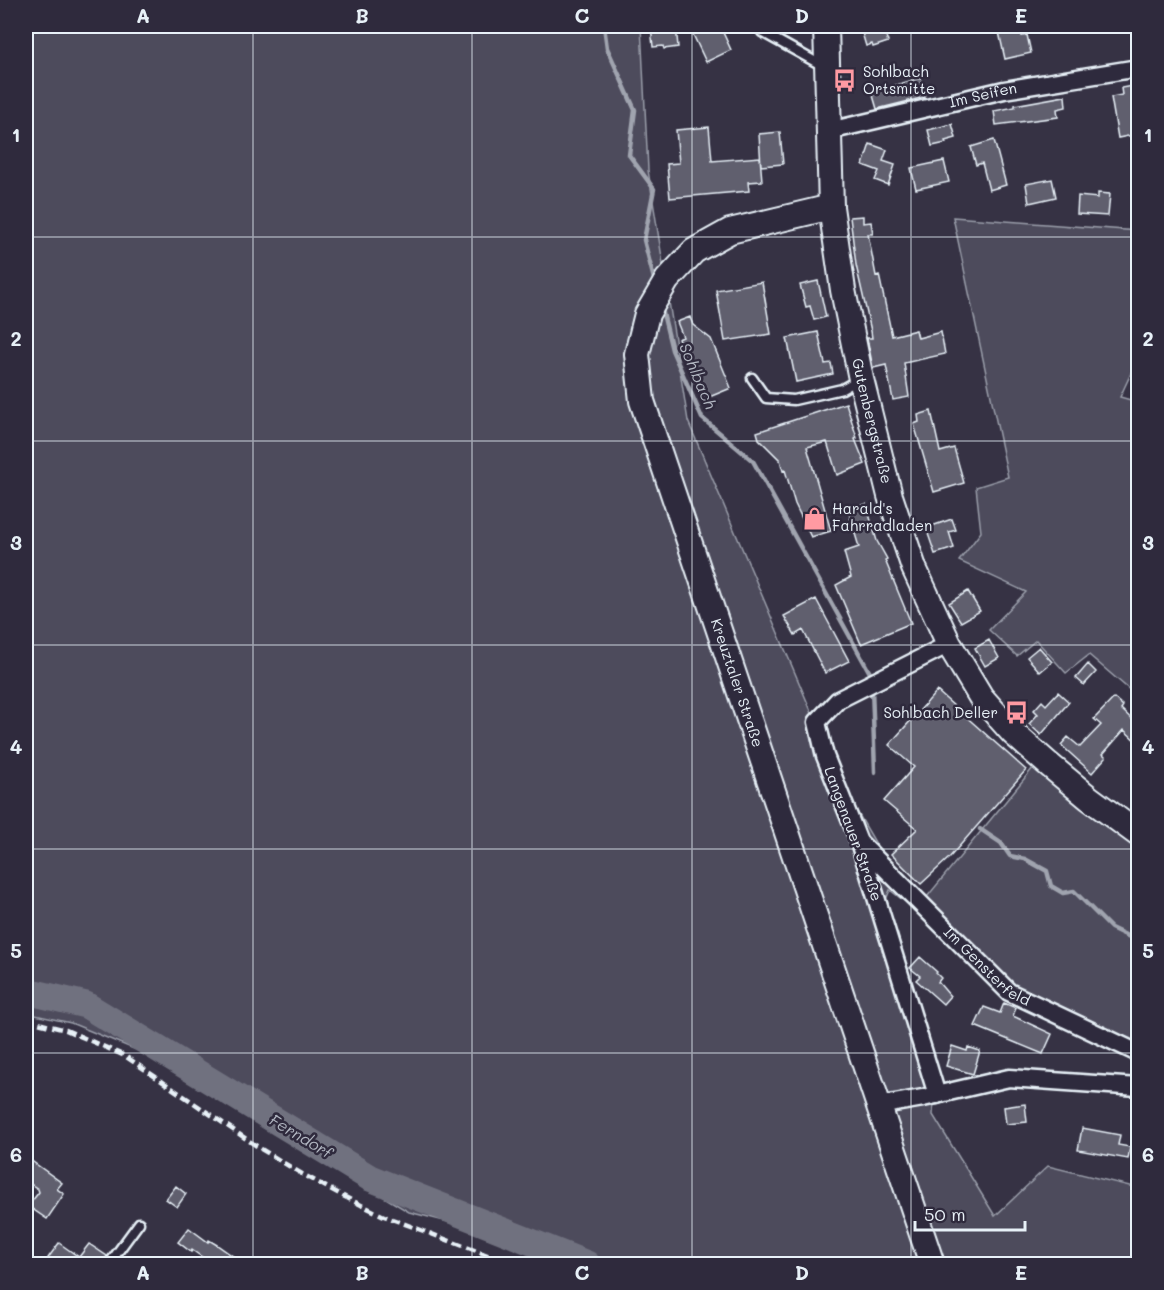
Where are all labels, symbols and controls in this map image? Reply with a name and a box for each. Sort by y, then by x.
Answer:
text: A [136,2,150,28]
text: B [355,2,369,28]
text: C [575,2,590,28]
text: D [795,2,809,28]
text: E [1015,2,1027,28]
place label: Sohlbach Ortsmitte [863,61,935,98]
bus stop icon: Sohlbach Ortsmitte [832,68,858,94]
street label: Im Seifen [947,77,1018,112]
text: 1 [12,121,20,147]
text: 1 [1144,121,1152,147]
text: 2 [10,325,22,351]
text: 2 [1142,325,1154,351]
water label: Sohlbach [675,339,722,412]
street label: Gutenbergstraße [848,356,898,485]
place label: Harald's Fahrradladen [832,498,932,535]
shop icon: Harald's Fahrradladen [801,505,827,531]
text: 3 [10,529,22,555]
text: 3 [1142,529,1154,555]
street label: Kreuztaler Straße [707,616,769,750]
bus stop icon: Sohlbach Deller [1003,700,1029,726]
place label: Sohlbach Deller [884,702,998,722]
text: 4 [10,733,23,759]
text: 4 [1142,733,1155,759]
street label: Langenauer Straße [820,764,888,904]
street label: Im Gensterfeld [940,921,1034,1010]
text: 5 [10,937,22,963]
text: 5 [1142,937,1154,963]
water label: Ferndorf [266,1109,338,1163]
text: 6 [10,1141,22,1167]
text: 6 [1142,1141,1154,1167]
scale bar [915,1194,1024,1232]
text: 50 m [924,1202,966,1226]
text: A [136,1259,150,1285]
text: B [355,1259,369,1285]
text: C [575,1259,590,1285]
text: D [795,1259,809,1285]
text: E [1015,1259,1027,1285]

